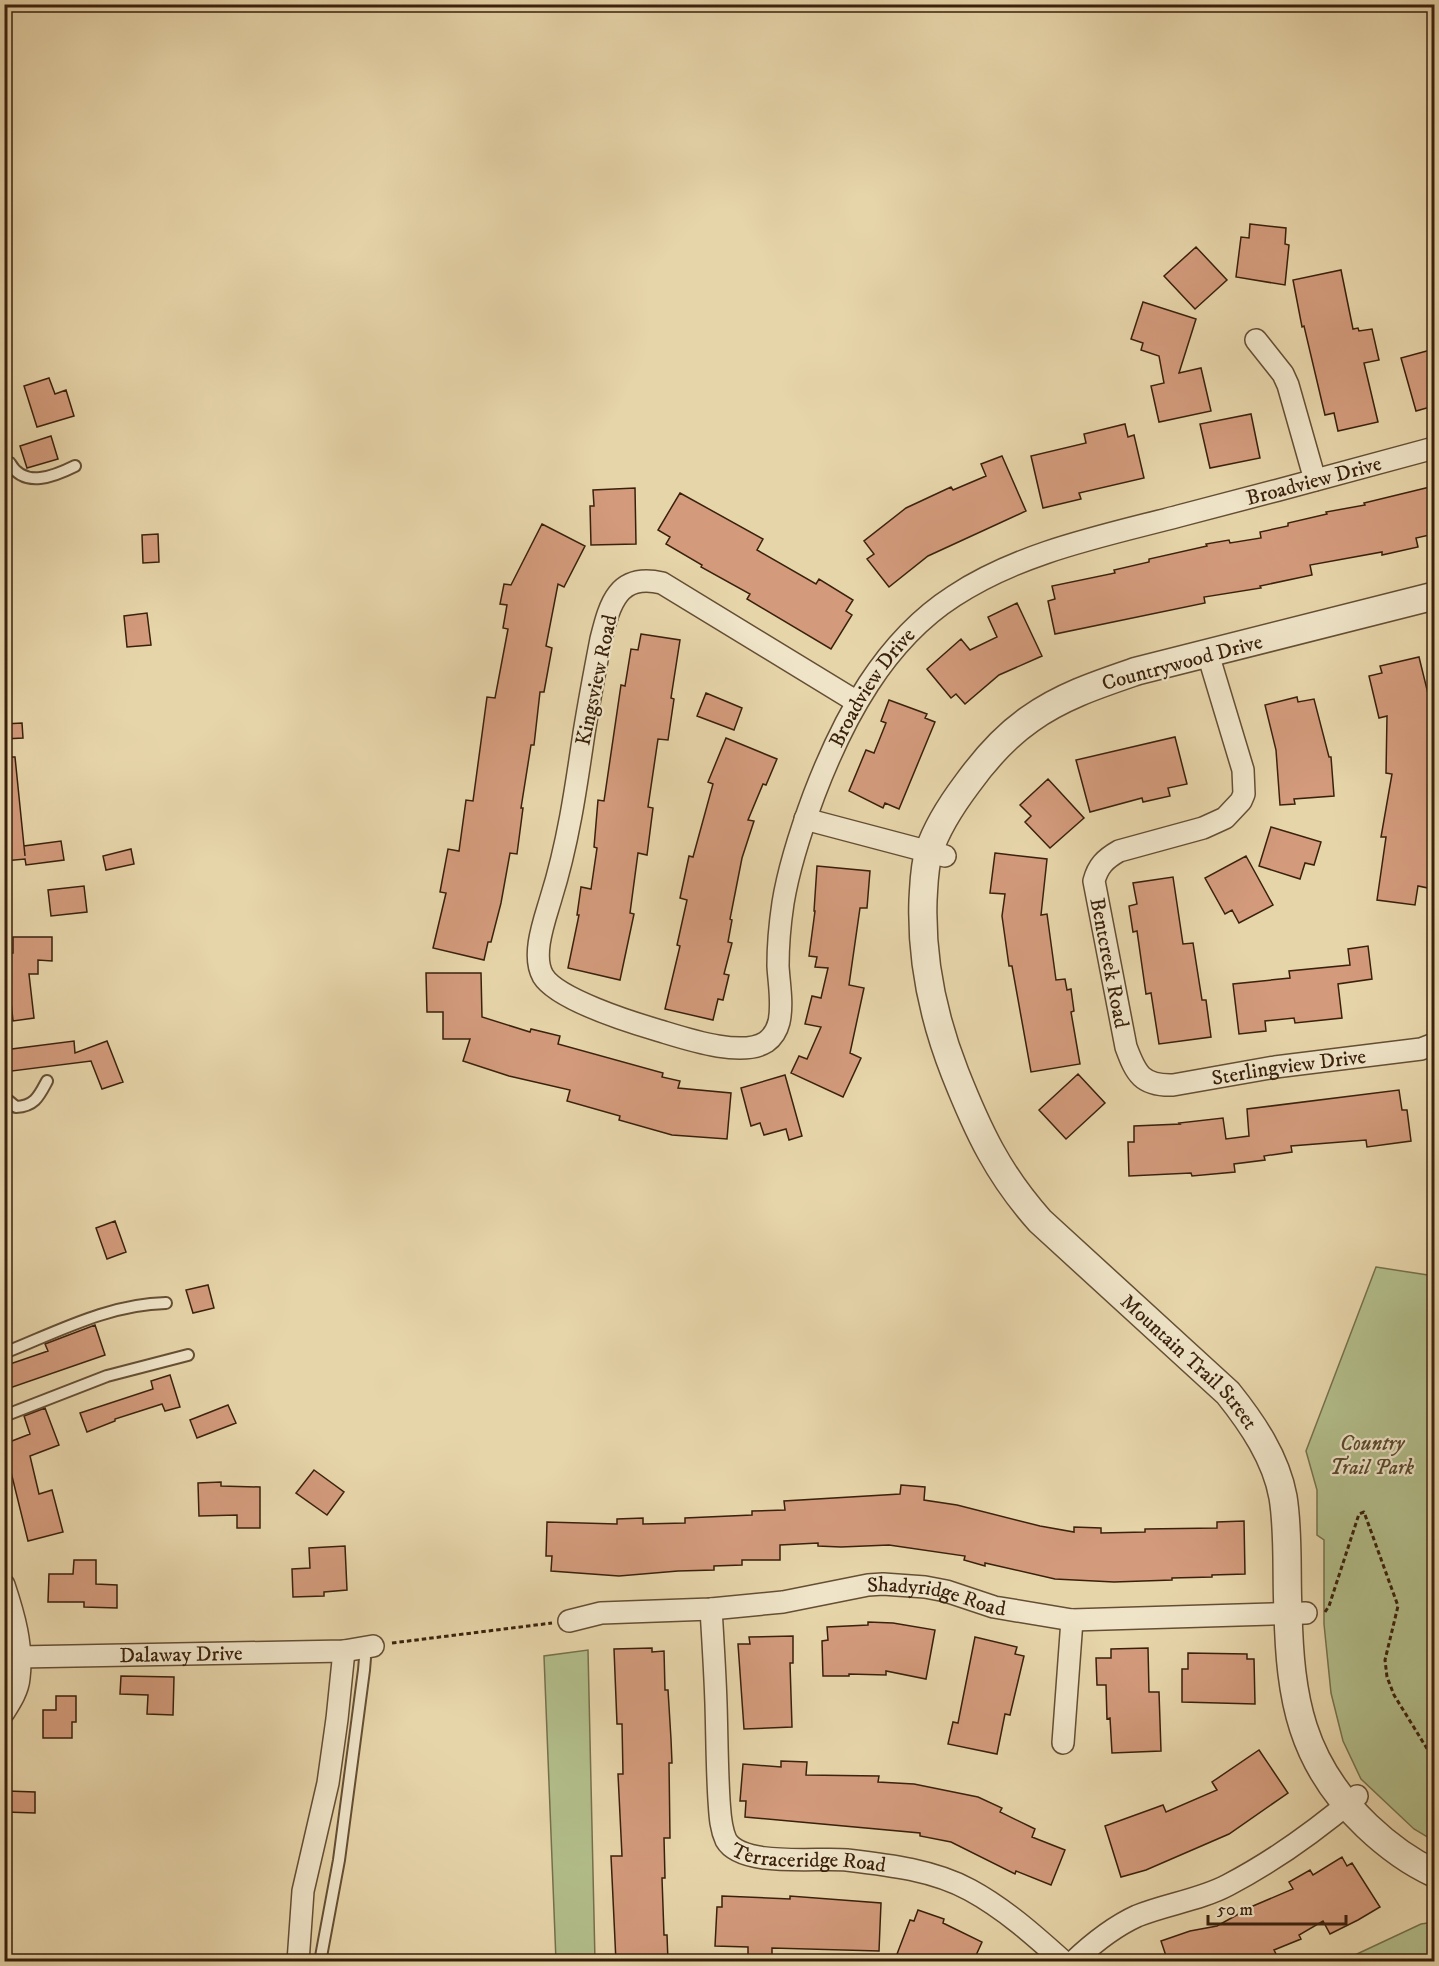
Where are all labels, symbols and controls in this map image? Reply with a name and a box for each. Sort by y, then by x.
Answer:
street label: Broadview Drive [1244,451,1385,512]
street label: Kingsview Road [570,612,624,748]
street label: Broadview Drive [824,622,921,752]
street label: Countrywood Drive [1099,629,1266,697]
street label: Bentcreek Road [1083,896,1134,1031]
street label: Sterlingview Drive [1210,1044,1368,1092]
street label: Mountain Trail Street [1114,1289,1263,1435]
park label: Country Trail Park [1330,1431,1414,1481]
street label: Shadyridge Road [866,1572,1008,1623]
street label: Dalaway Drive [119,1641,243,1669]
street label: Terraceridge Road [726,1837,888,1879]
scale bar [1208,1888,1346,1926]
text: 50 m [1217,1899,1253,1921]

